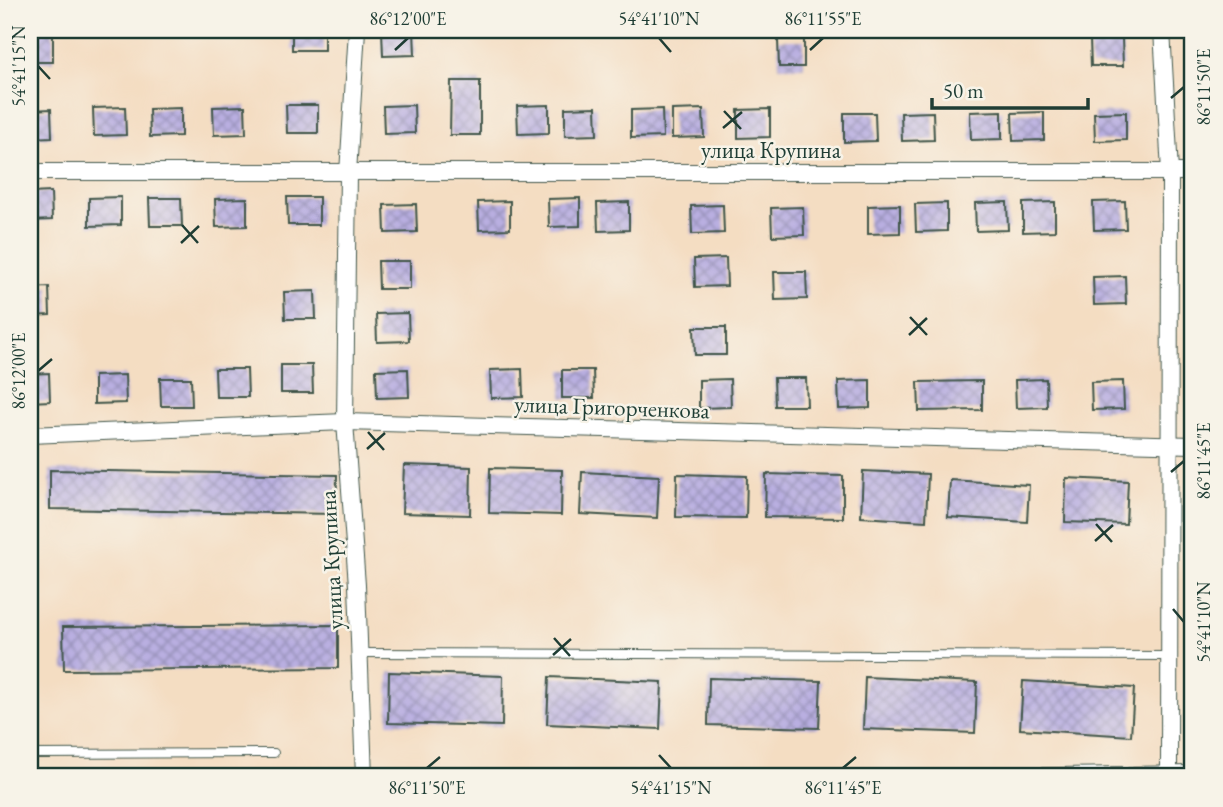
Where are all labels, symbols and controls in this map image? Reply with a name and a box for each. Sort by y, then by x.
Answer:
text: 86°12'00"E [370,7,446,30]
text: 54°41'10"N [619,7,700,30]
text: 86°11'55"E [785,7,861,30]
text: 54°41'15"N [7,25,30,106]
text: 86°11'50"E [1192,49,1215,125]
scale bar [932,66,1088,110]
text: 50 m [943,77,984,104]
street label: улица Крупина [701,135,842,165]
text: 86°12'00"E [7,333,30,409]
street label: улица Григорченкова [514,389,711,425]
text: 86°11'45"E [1192,423,1215,499]
street label: улица Крупина [312,489,350,631]
text: 54°41'10"N [1192,581,1215,662]
text: 86°11'50"E [389,776,465,799]
text: 54°41'15"N [631,776,712,799]
text: 86°11'45"E [805,776,881,799]

